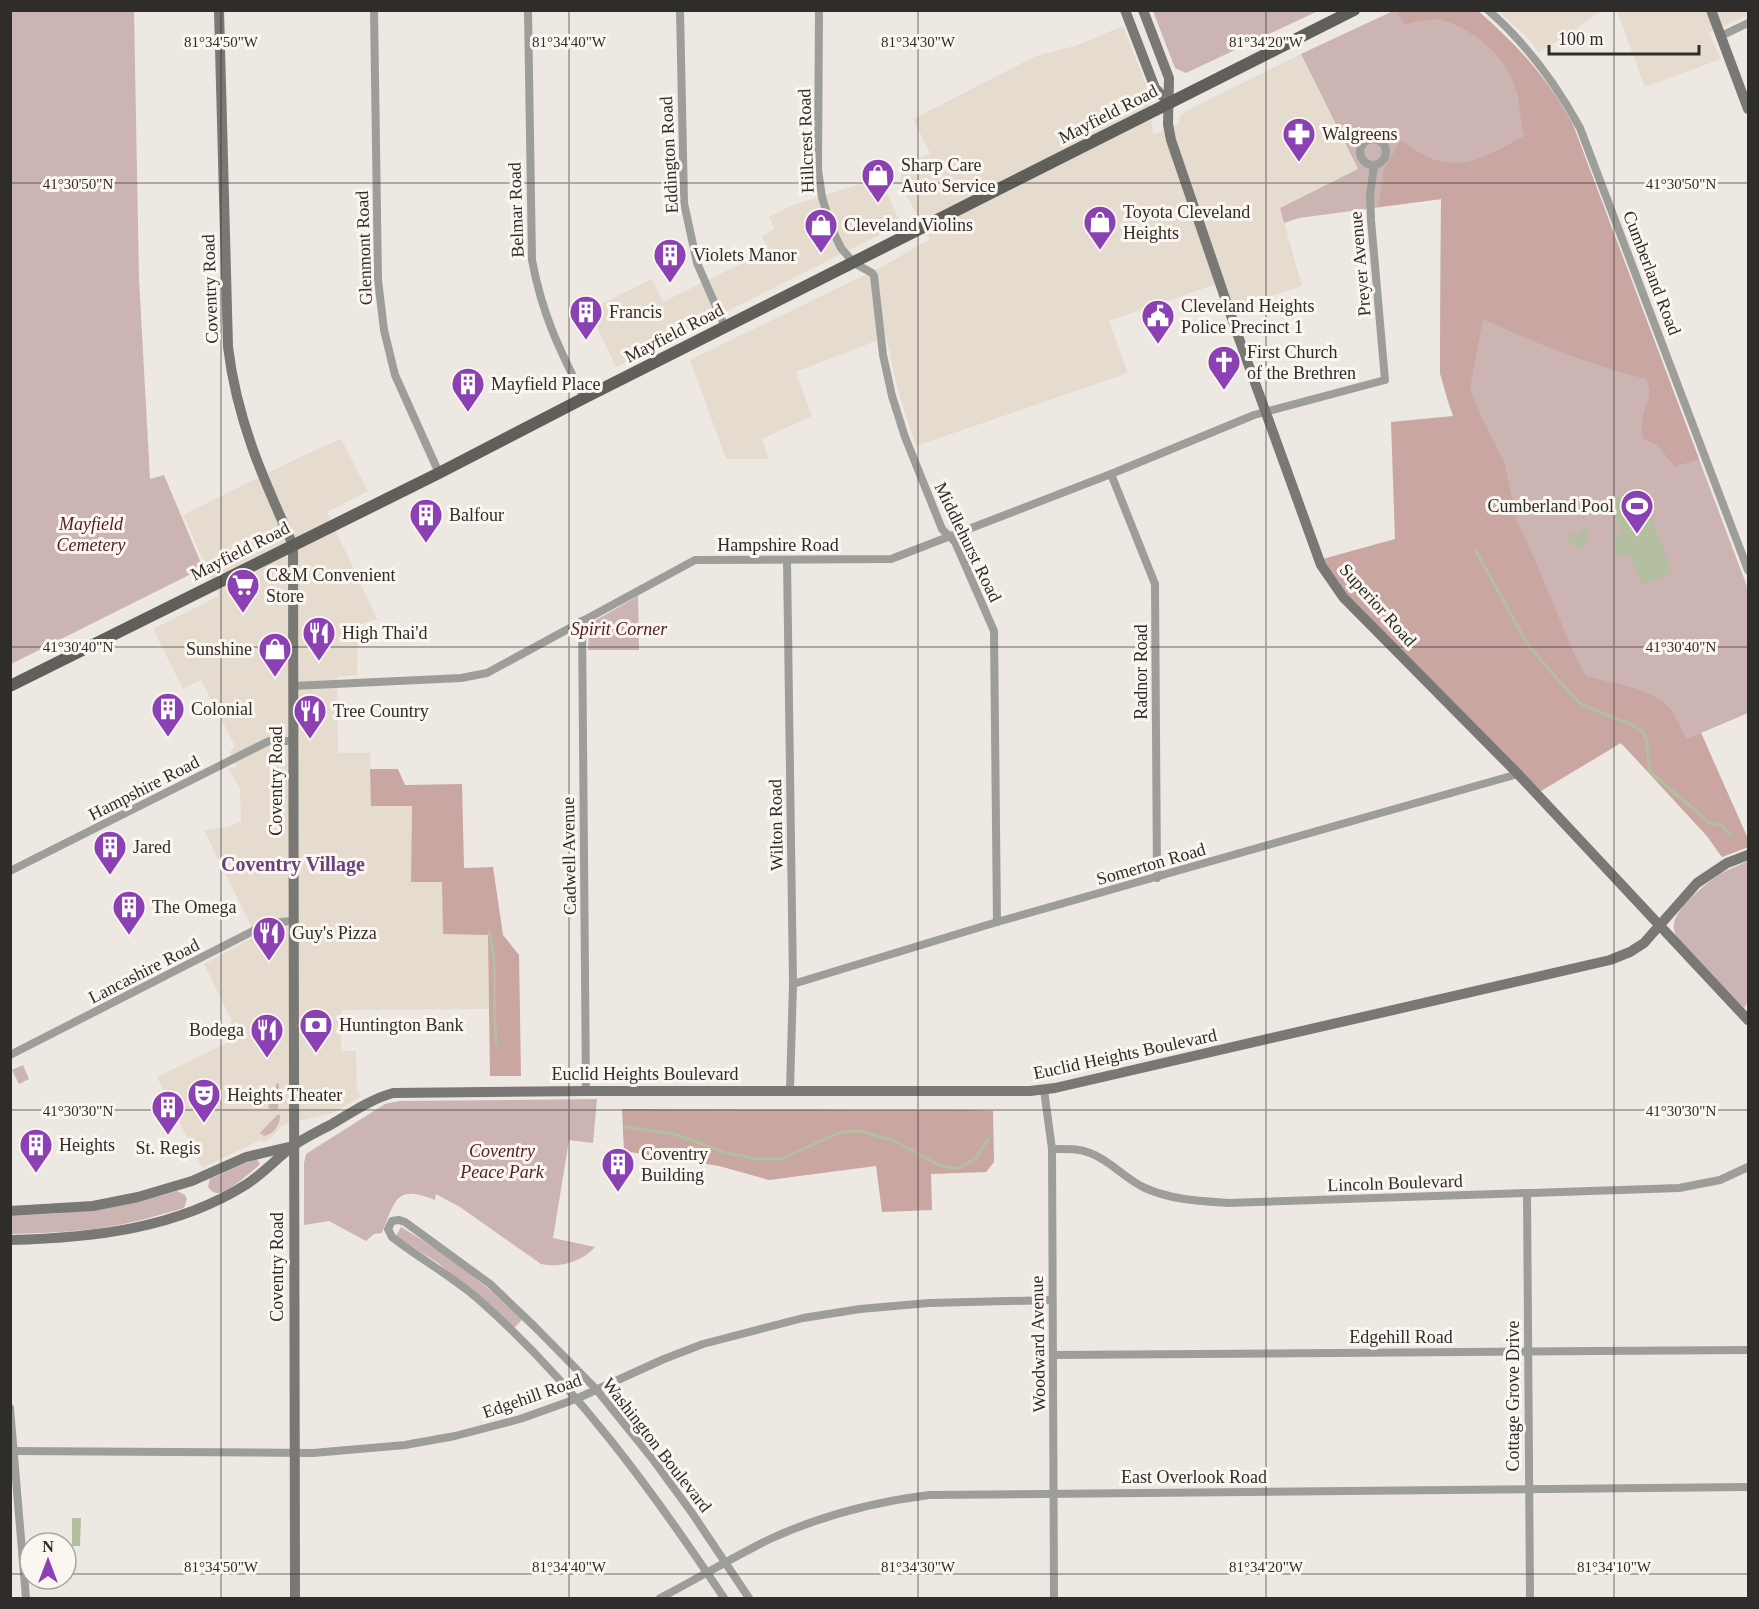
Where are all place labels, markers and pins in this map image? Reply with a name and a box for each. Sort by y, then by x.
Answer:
pharmacy icon: Walgreens [1281,116,1317,163]
place label: Walgreens [1322,124,1398,144]
place label: Sharp Care Auto Service [901,155,995,196]
shop icon: Sharp Care Auto Service [860,157,896,204]
place label: Toyota Cleveland Heights [1123,202,1250,243]
shop icon: Toyota Cleveland Heights [1082,204,1118,251]
shop icon: Cleveland Violins [803,207,839,254]
place label: Cleveland Violins [844,215,973,235]
building icon: Violets Manor [652,237,688,284]
place label: Violets Manor [693,245,796,265]
building icon: Francis [568,294,604,341]
place label: Cleveland Heights Police Precinct 1 [1181,296,1314,337]
public building icon: Cleveland Heights Police Precinct 1 [1140,298,1176,345]
place label: Francis [609,302,662,322]
place label: First Church of the Brethren [1247,342,1356,383]
church icon: First Church of the Brethren [1206,344,1242,391]
building icon: Mayfield Place [450,366,486,413]
place label: Mayfield Place [491,374,600,394]
sports icon: Cumberland Pool [1619,488,1655,535]
place label: Cumberland Pool [1488,496,1614,516]
building icon: Balfour [408,497,444,544]
place label: Balfour [449,505,504,525]
place label: C&M Convenient Store [266,565,396,606]
supermarket icon: C&M Convenient Store [225,567,261,614]
restaurant icon: High Thai'd [301,615,337,662]
place label: High Thai'd [342,623,427,643]
shop icon: Sunshine [257,631,293,678]
place label: Sunshine [186,639,252,659]
building icon: Colonial [150,691,186,738]
restaurant icon: Tree Country [292,693,328,740]
place label: Colonial [191,699,253,719]
place label: Tree Country [333,701,429,721]
building icon: Jared [92,829,128,876]
place label: Jared [133,837,171,857]
building icon: The Omega [111,889,147,936]
place label: The Omega [152,897,236,917]
restaurant icon: Guy's Pizza [251,915,287,962]
place label: Guy's Pizza [292,923,377,943]
bank icon: Huntington Bank [298,1007,334,1054]
restaurant icon: Bodega [249,1012,285,1059]
place label: Huntington Bank [339,1015,464,1035]
place label: Bodega [189,1020,244,1040]
theatre icon: Heights Theater [186,1077,222,1124]
place label: Heights Theater [227,1085,342,1105]
building icon: St. Regis [150,1089,186,1136]
building icon: Heights [18,1127,54,1174]
place label: Heights [59,1135,115,1155]
place label: St. Regis [135,1138,201,1158]
place label: Coventry Building [641,1144,708,1185]
building icon: Coventry Building [600,1146,636,1193]

